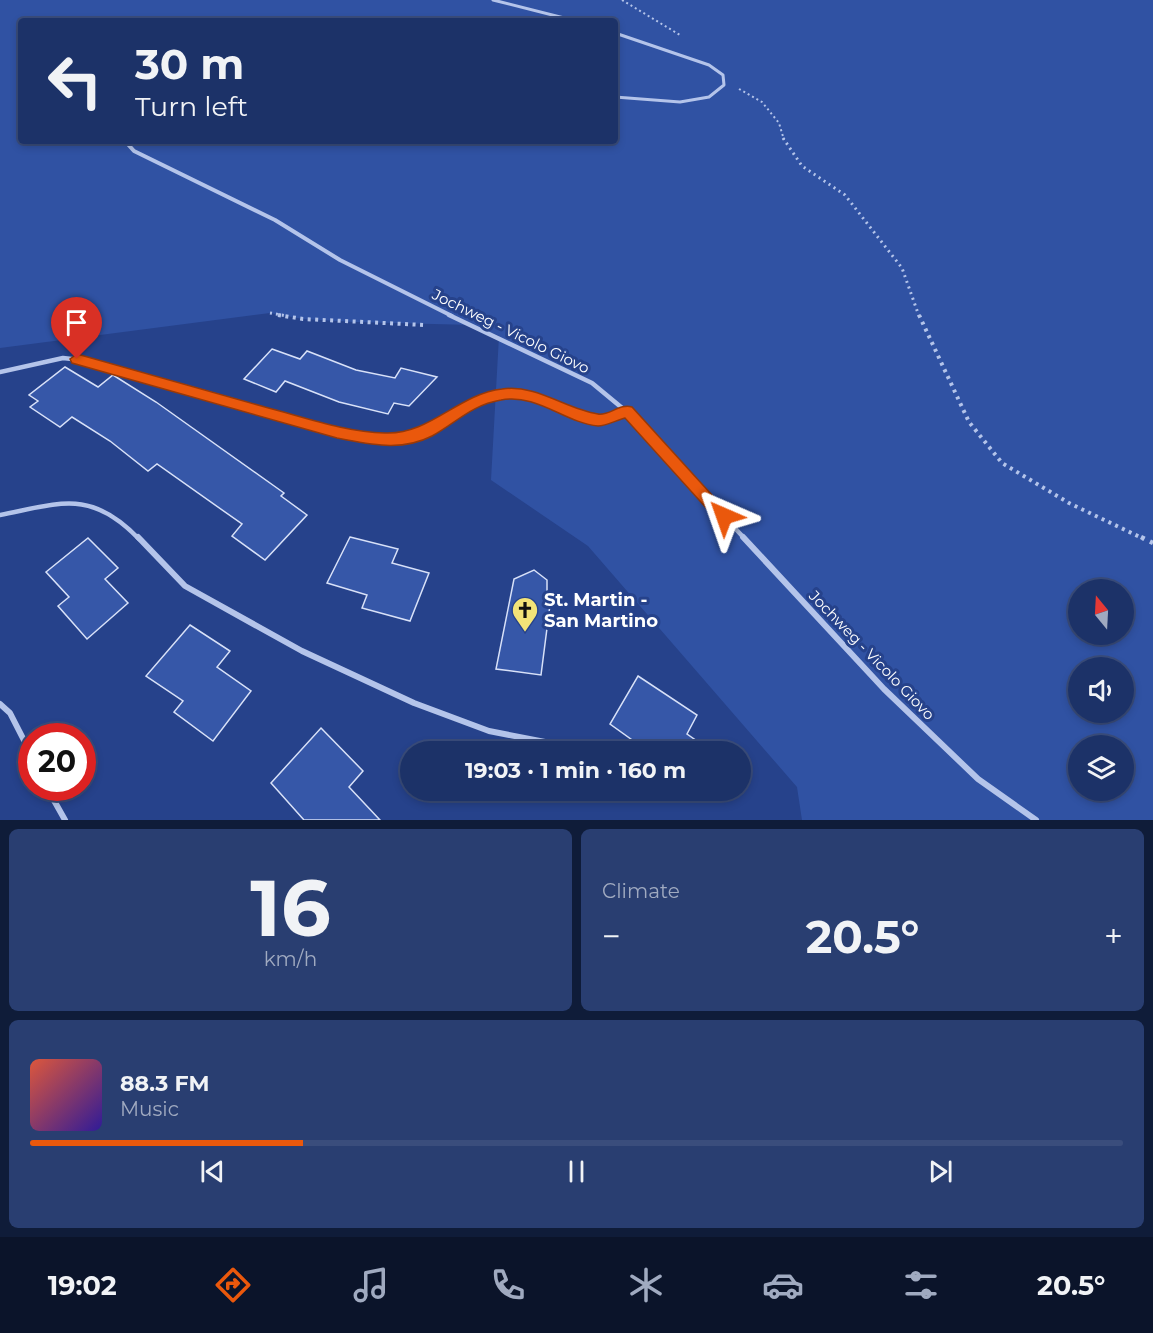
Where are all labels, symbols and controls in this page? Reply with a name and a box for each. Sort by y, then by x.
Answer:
text: 30 m [135,38,244,90]
icon: left [36,42,114,120]
text: Turn left [135,90,248,123]
street label: Jochweg - Vicolo Giovo [428,284,593,377]
pin [51,297,102,359]
icon: arrive [60,306,93,339]
position arrow [692,484,756,548]
north arrow [1068,579,1134,645]
map controls [1068,579,1134,801]
street label: Jochweg - Vicolo Giovo [805,586,939,724]
place label: St. Martin - San Martino [544,589,658,632]
church icon: St. Martin - San Martino [510,595,540,633]
button: sound [1068,657,1134,723]
speed limit sign: 20 [18,723,96,801]
button: layers [1068,735,1134,801]
text: 19:03 · 1 min · 160 m [465,757,686,784]
text: 16 [250,860,331,956]
text: Climate [602,879,680,903]
text: 20.5° [806,909,919,964]
text: − [602,916,621,956]
text: + [1104,916,1123,956]
text: km/h [264,947,317,971]
text: 88.3 FM [120,1070,210,1097]
text: Music [120,1097,179,1121]
icon: previous [196,1155,229,1188]
icon: pause [560,1155,593,1188]
icon: next [924,1155,957,1188]
icon: directions [212,1264,254,1306]
icon: music [350,1264,392,1306]
icon: phone [487,1264,529,1306]
icon: climate [625,1264,667,1306]
icon: car [762,1264,804,1306]
icon: filters [900,1264,942,1306]
text: 19:02 [48,1269,117,1302]
text: 20.5° [1037,1269,1105,1302]

